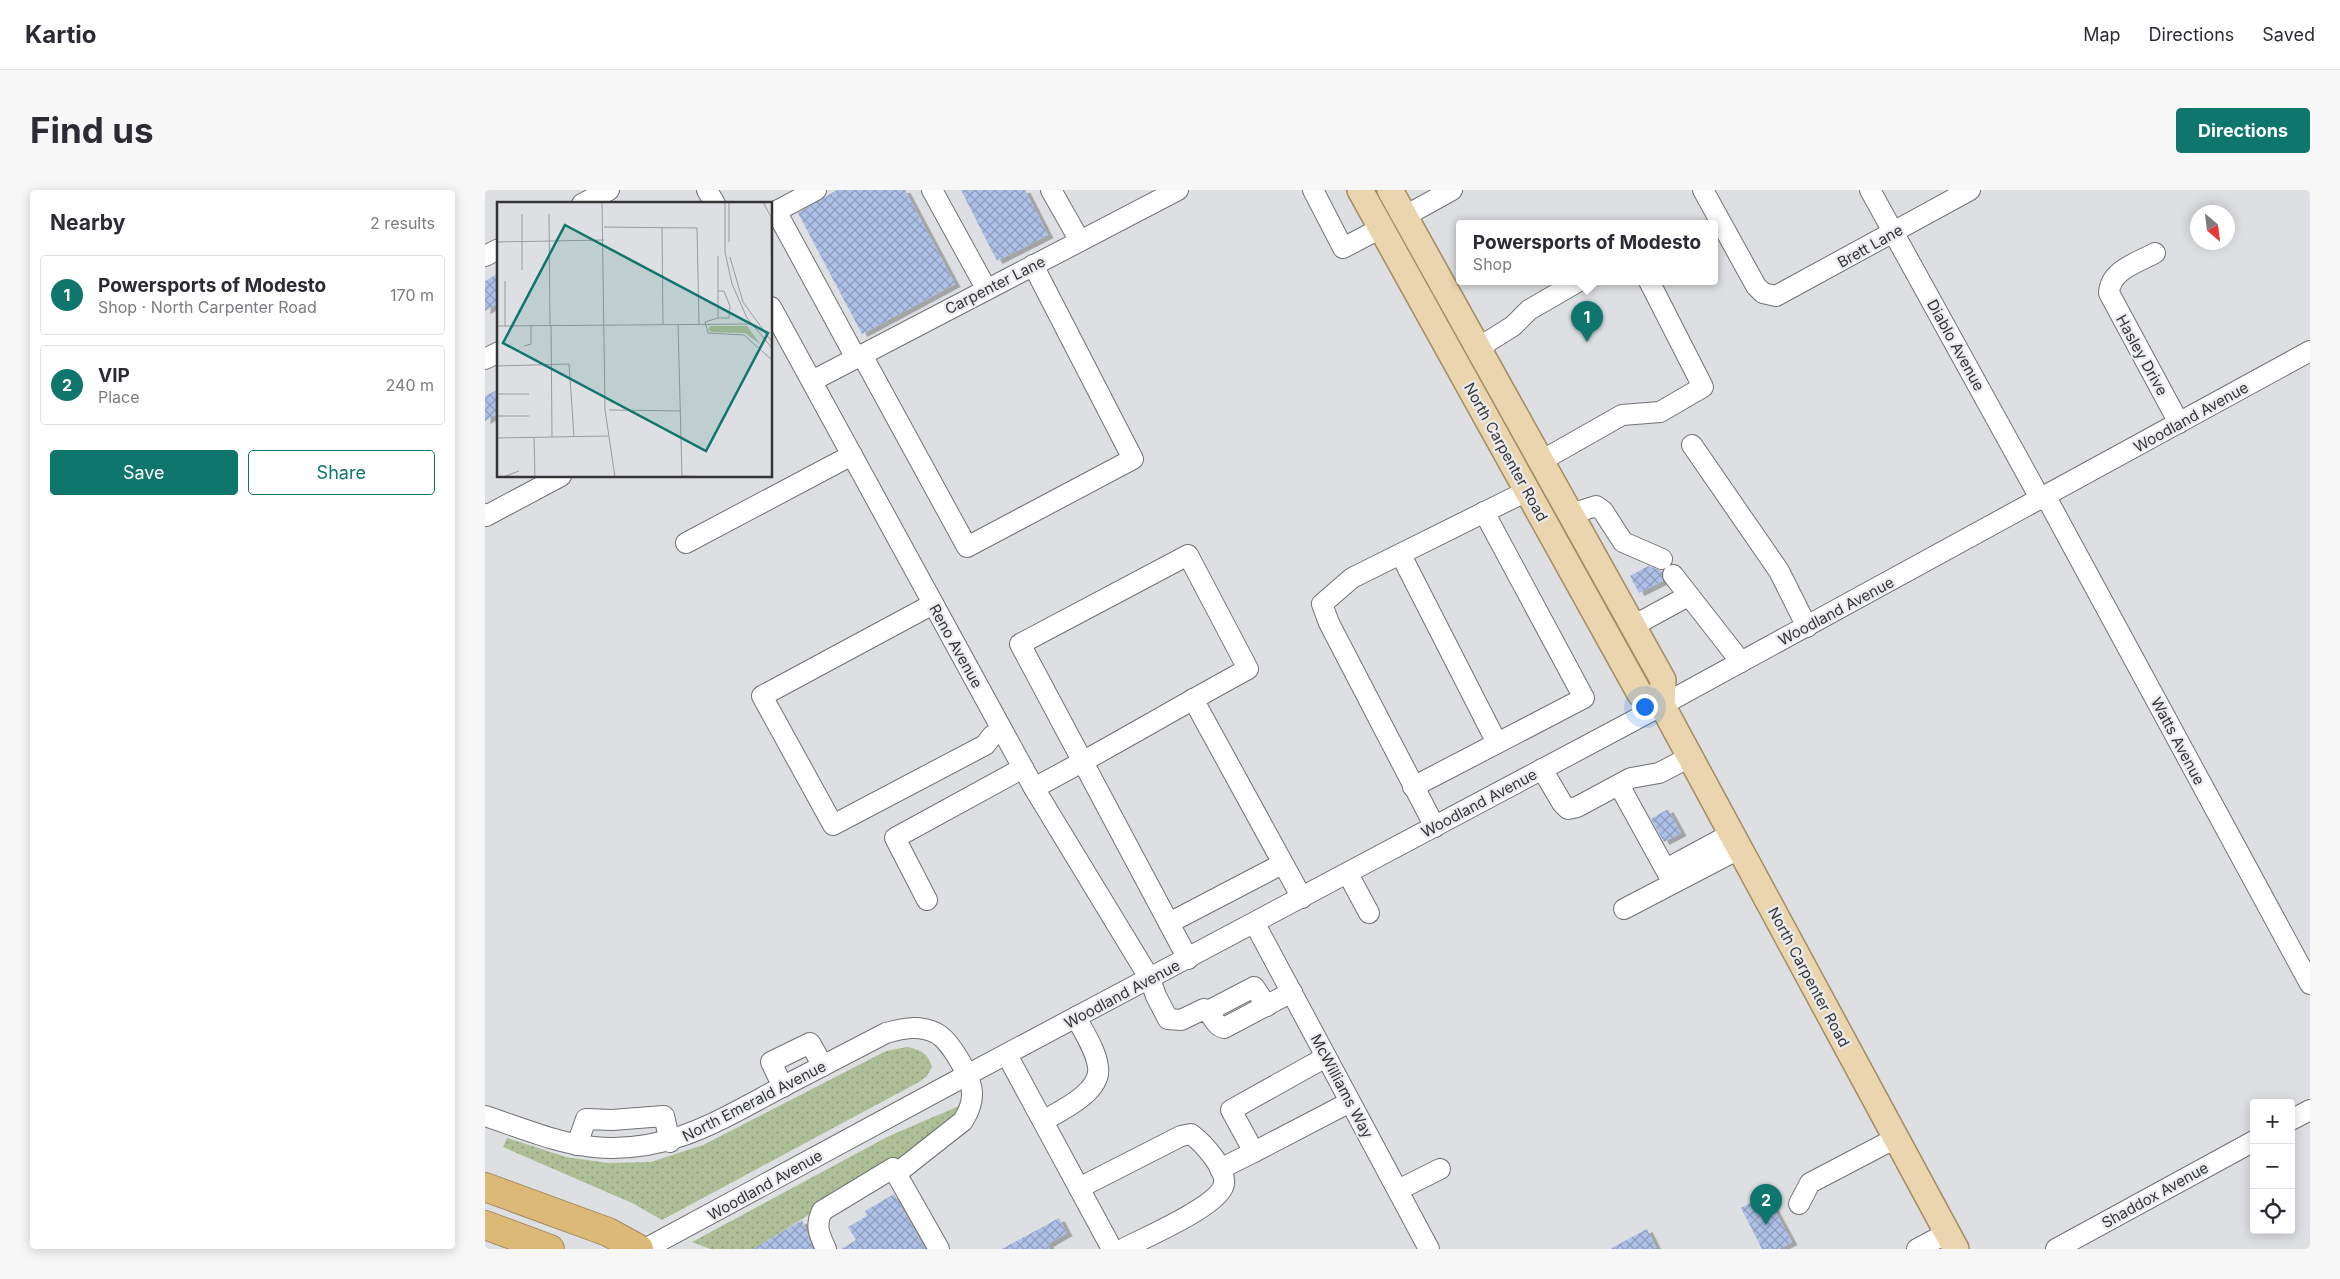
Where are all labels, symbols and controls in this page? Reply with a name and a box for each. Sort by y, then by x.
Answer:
text: Kartio [25,20,96,49]
text: Map [2083,24,2121,45]
text: Directions [2149,24,2234,45]
text: Saved [2262,24,2315,45]
button: Directions [2176,108,2310,153]
text: Find us [30,109,154,151]
inset map [497,202,773,478]
north arrow [2190,205,2235,250]
text: Nearby [50,210,125,235]
text: 2 results [370,213,435,233]
popup [1456,220,1718,285]
street label: Brett Lane [1834,220,1906,272]
text: Powersports of Modesto [1473,231,1701,254]
street label: Carpenter Lane [942,252,1048,318]
text: Shop [1473,254,1512,274]
text: Powersports of Modesto [98,274,326,297]
text: 1 [64,285,70,305]
text: 170 m [390,285,434,305]
street label: Diablo Avenue [1923,296,1989,394]
text: Shop · North Carpenter Road [98,297,317,317]
pin: 1 [1571,301,1603,342]
street label: Hasley Drive [2112,311,2172,399]
text: VIP [98,364,130,387]
text: 2 [62,375,72,395]
text: 240 m [386,375,434,395]
street label: Woodland Avenue [2130,378,2252,456]
street label: North Carpenter Road [1460,379,1552,525]
text: Place [98,387,140,407]
button: Save [50,450,238,495]
button: Share [248,450,435,495]
street label: Woodland Avenue [1775,573,1897,649]
street label: Reno Avenue [925,601,987,691]
your location [1632,694,1658,720]
street label: Watts Avenue [2147,694,2209,788]
street label: Woodland Avenue [1418,765,1540,841]
street label: North Carpenter Road [1764,904,1854,1050]
street label: Woodland Avenue [1061,956,1183,1032]
street label: McWilliams Way [1307,1031,1378,1142]
street label: North Emerald Avenue [679,1056,829,1146]
map controls [2250,1099,2295,1234]
button: + [2250,1099,2295,1144]
button: − [2250,1144,2295,1189]
street label: Woodland Avenue [704,1146,826,1224]
street label: Shaddox Avenue [2098,1158,2212,1232]
pin: 2 [1750,1184,1782,1225]
button: locate [2250,1189,2295,1234]

